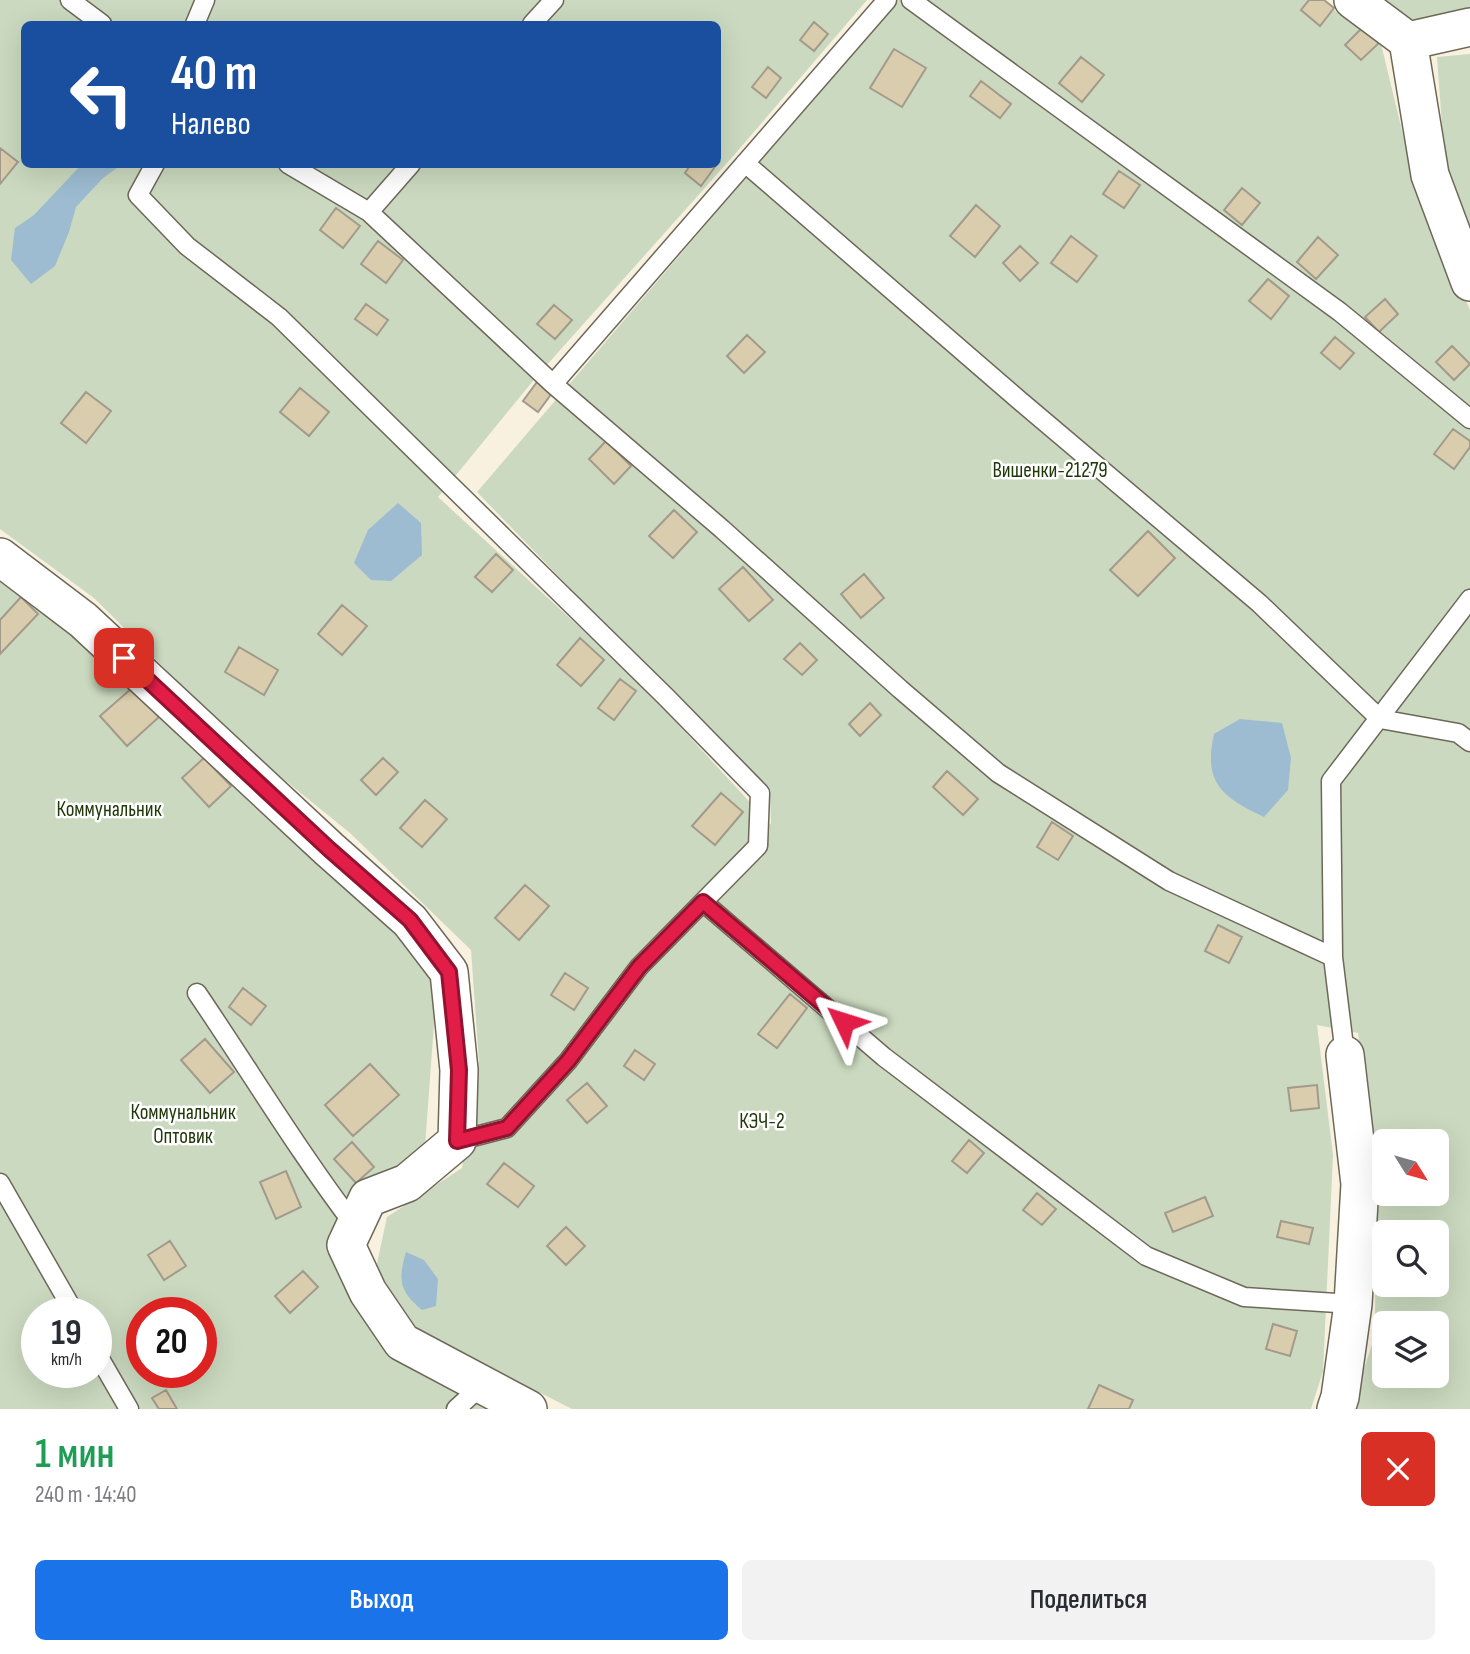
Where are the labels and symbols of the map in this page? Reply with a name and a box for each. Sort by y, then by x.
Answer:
park label: Вишенки-21279 [992,458,1108,483]
pin [94,628,154,688]
park label: Коммунальник [56,797,162,822]
position arrow [807,985,881,1059]
park label: Коммунальник Оптовик [130,1100,236,1149]
park label: КЭЧ-2 [739,1109,785,1134]
north arrow [1372,1129,1449,1206]
speed limit sign: 20 [126,1297,217,1388]

